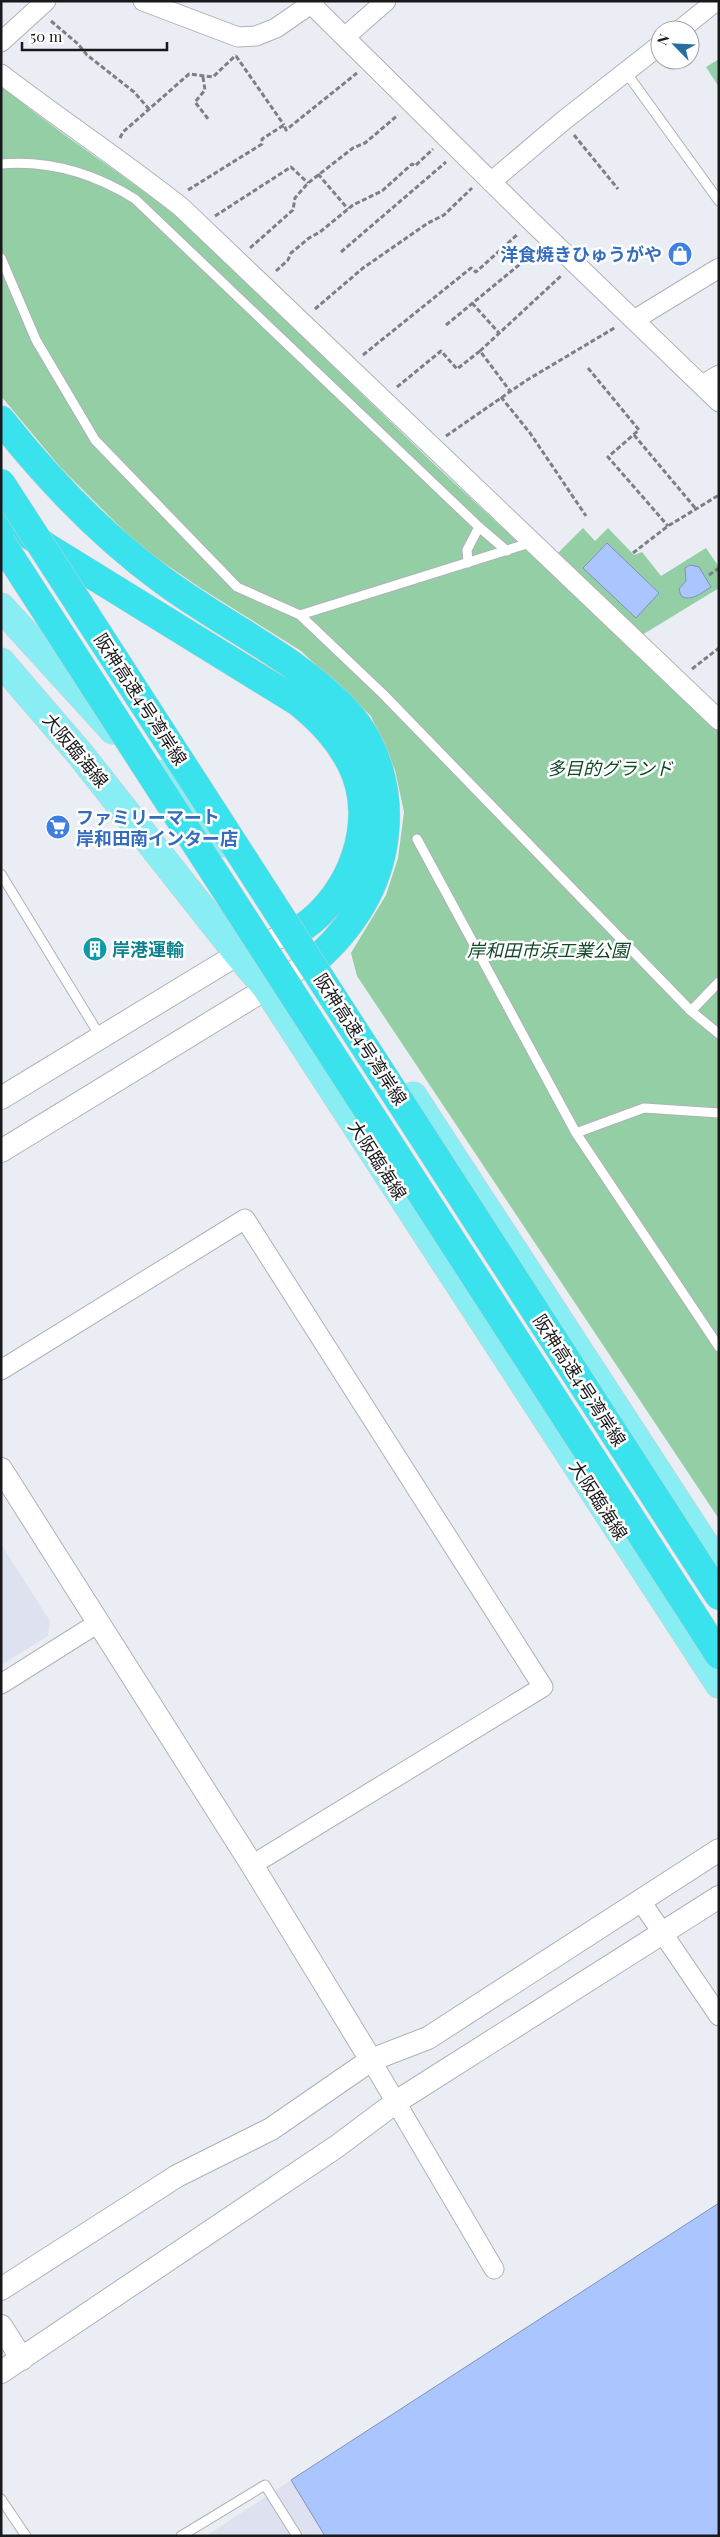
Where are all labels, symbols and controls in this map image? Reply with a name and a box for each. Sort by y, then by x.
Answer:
scale bar [22,20,168,52]
north arrow [650,20,700,70]
text: 50 m [30,26,63,46]
text: N [652,31,673,48]
shop icon: 洋食焼きひゅうがや [667,241,693,267]
place label: 洋食焼きひゅうがや [500,242,662,266]
street label: 阪神高速4号湾岸線 [89,628,193,770]
street label: 大阪臨海線 [38,708,114,792]
park label: 多目的グランド [547,756,674,780]
place label: ファミリーマート 岸和田南インター店 [76,805,238,850]
supermarket icon: ファミリーマート 岸和田南インター店 [45,814,71,840]
building icon: 岸港運輸 [82,936,108,962]
place label: 岸港運輸 [112,937,184,961]
park label: 岸和田市浜工業公園 [467,938,632,962]
street label: 阪神高速4号湾岸線 [309,968,413,1110]
street label: 大阪臨海線 [343,1116,413,1204]
street label: 阪神高速4号湾岸線 [528,1309,632,1451]
street label: 大阪臨海線 [564,1456,634,1544]

